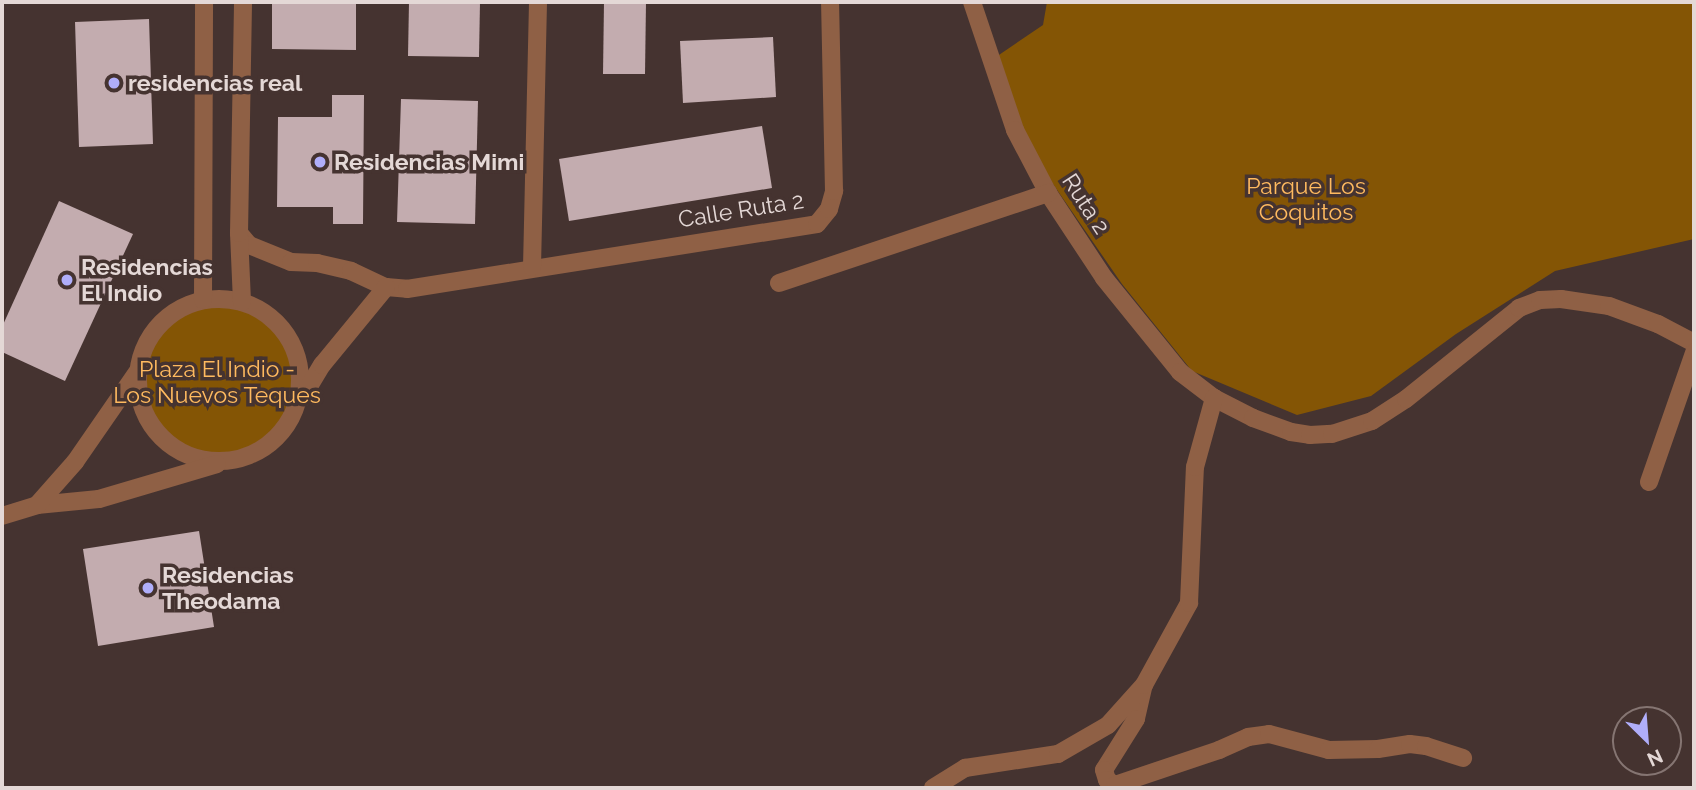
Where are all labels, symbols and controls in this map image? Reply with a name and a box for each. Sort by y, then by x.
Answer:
place label: residencias real [128,69,302,97]
marker: residencias real [106,75,122,91]
place label: Residencias Mimi [334,148,524,176]
marker: Residencias Mimi [312,154,328,170]
street label: Ruta 2 [1056,169,1116,239]
park label: Parque Los Coquitos [1246,172,1366,226]
street label: Calle Ruta 2 [676,186,806,234]
place label: Residencias El Indio [81,253,213,307]
marker: Residencias El Indio [59,272,75,288]
park label: Plaza El Indio - Los Nuevos Teques [113,355,321,409]
place label: Residencias Theodama [162,561,294,615]
marker: Residencias Theodama [140,580,156,596]
north arrow [1612,706,1682,776]
text: N [1644,745,1666,771]

